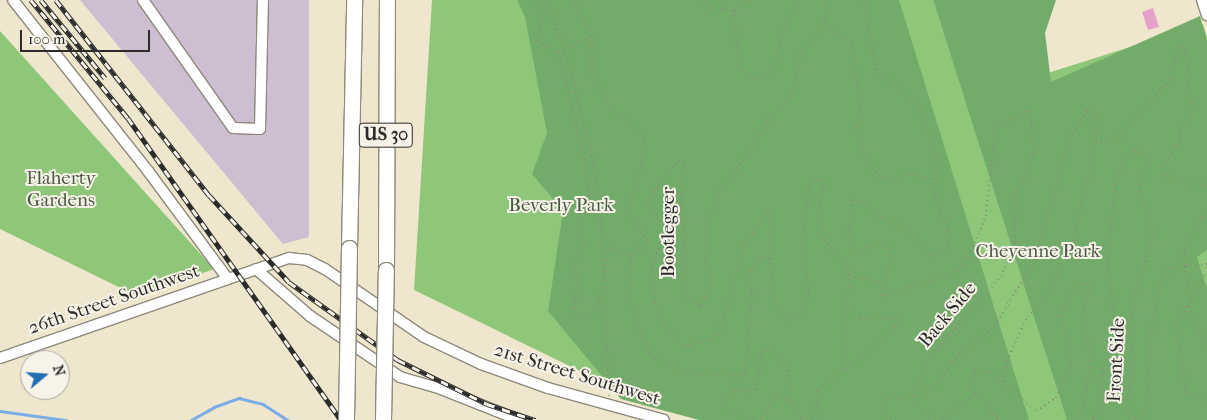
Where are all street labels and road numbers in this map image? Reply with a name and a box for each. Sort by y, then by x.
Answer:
road number: US 30 [358,120,414,150]
street label: Bootlegger [658,187,680,277]
street label: 26th Street Southwest [25,260,203,340]
street label: Back Side [914,278,982,352]
street label: Front Side [1103,317,1131,403]
street label: 21st Street Southwest [491,339,663,411]

